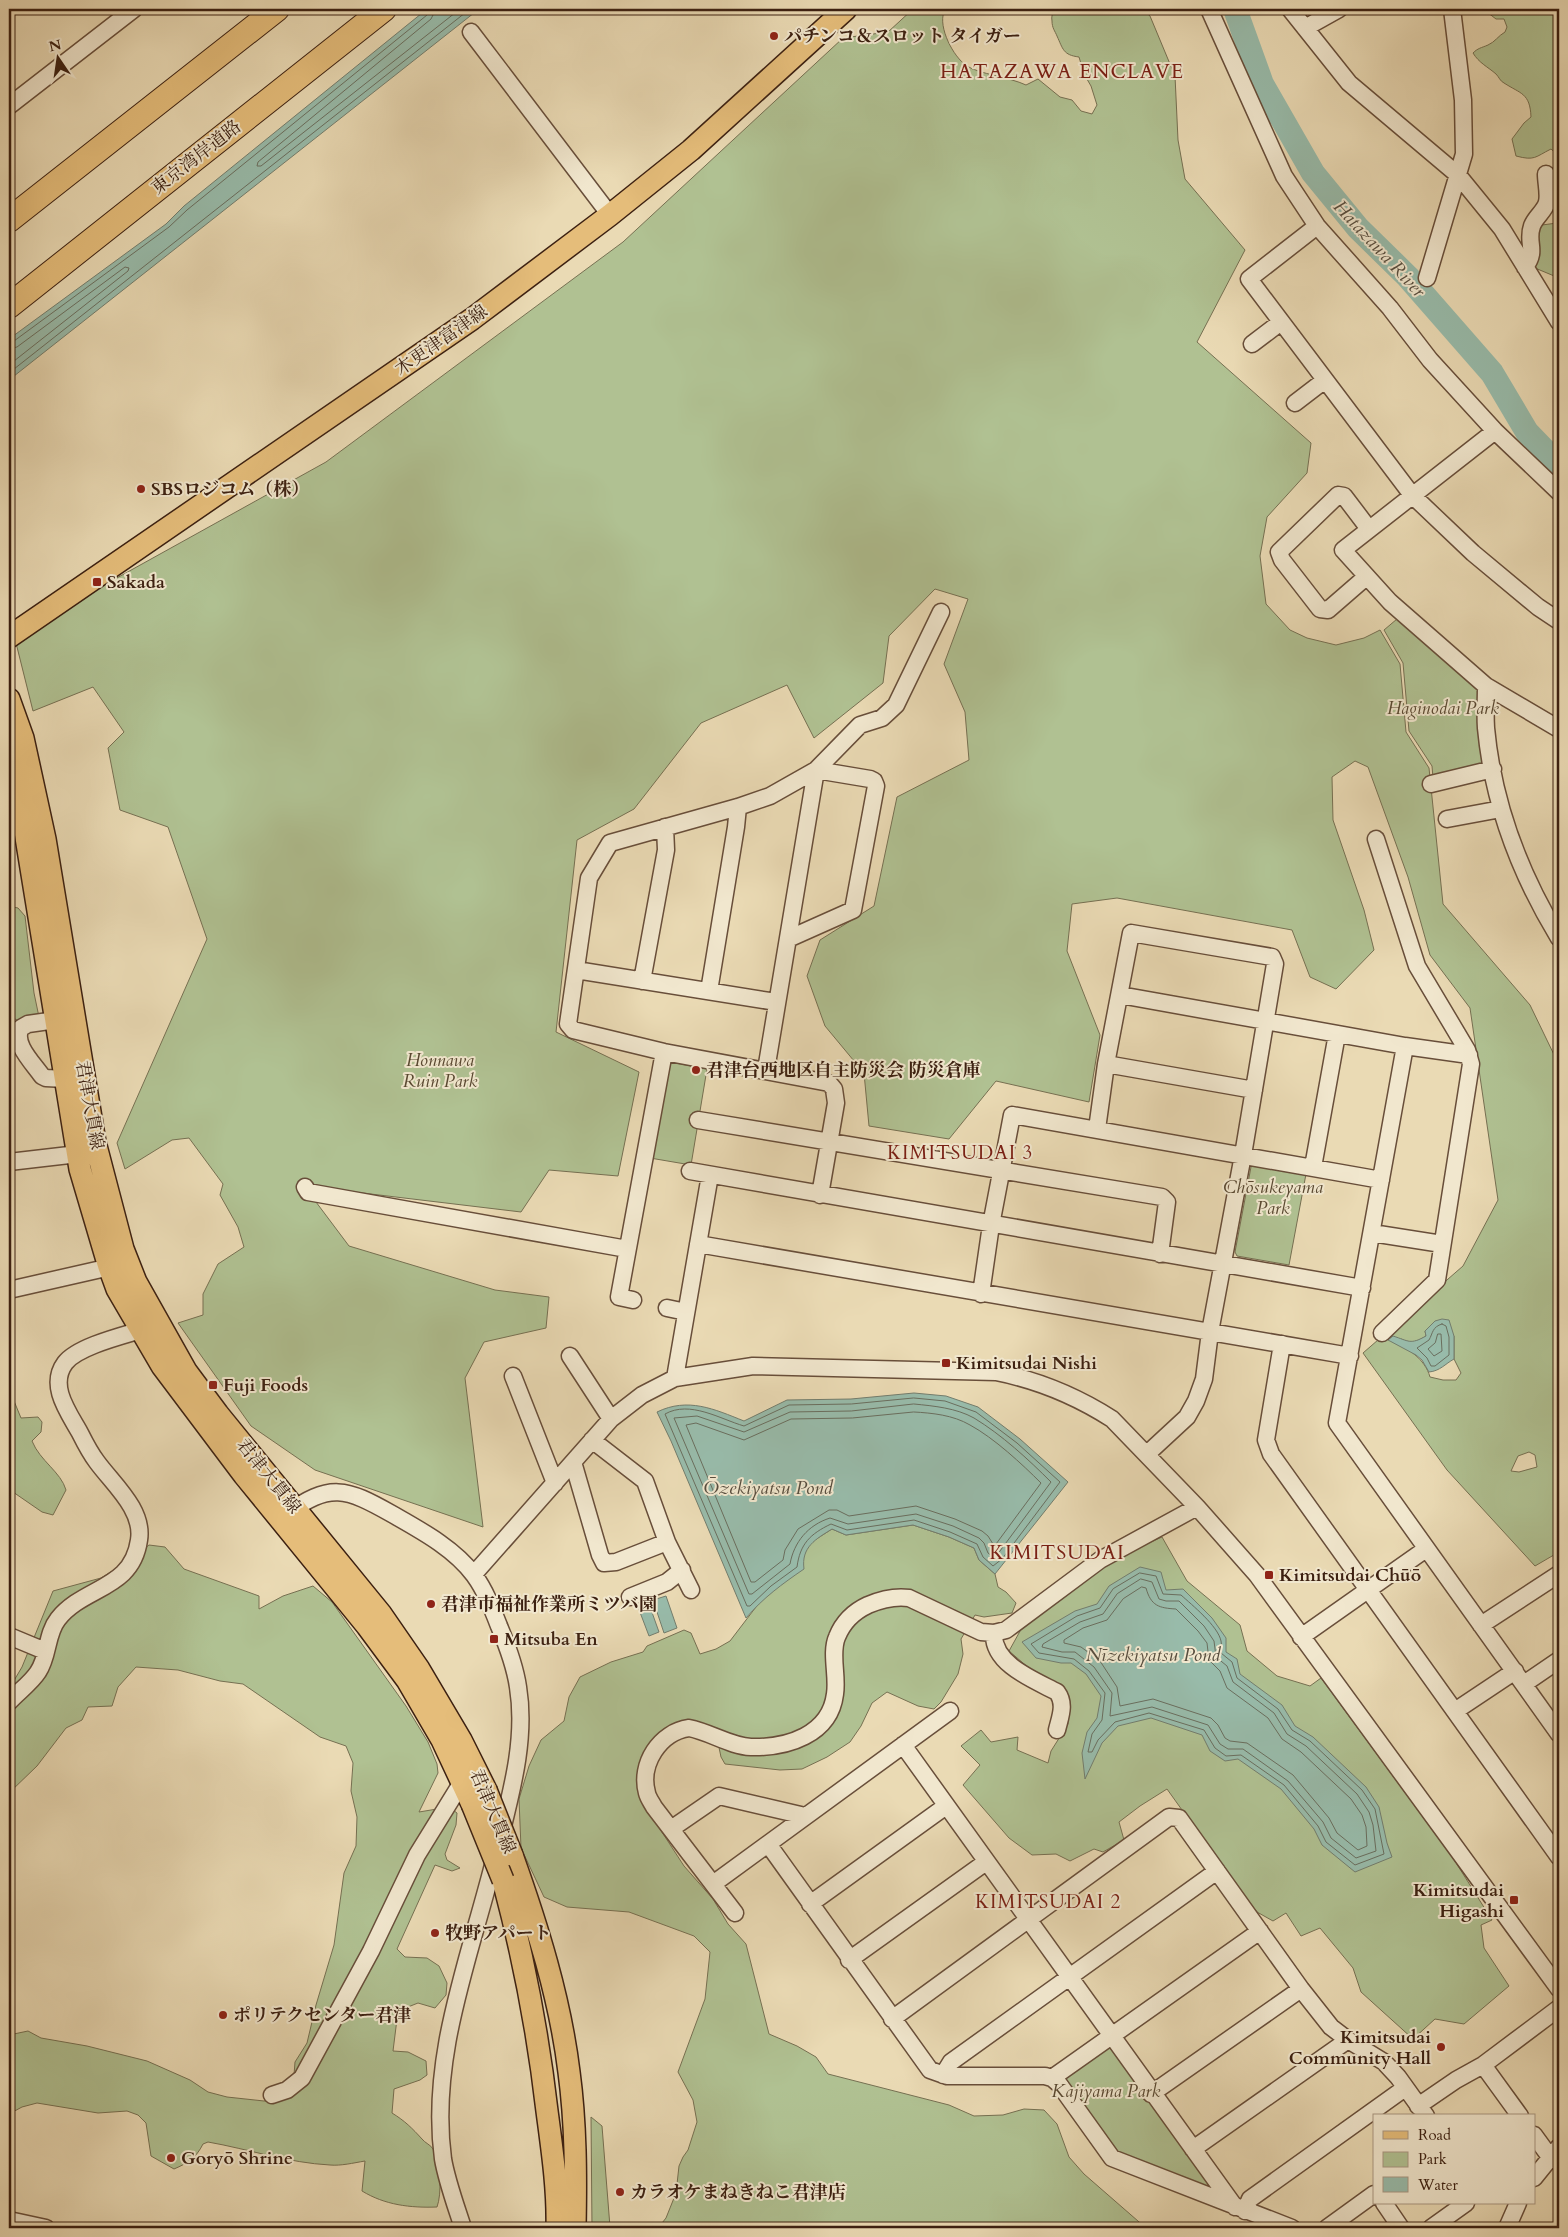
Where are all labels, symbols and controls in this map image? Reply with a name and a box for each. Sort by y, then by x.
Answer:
place label: パチンコ＆スロット タイガー [784,24,1021,49]
marker: パチンコ＆スロット タイガー [768,30,780,42]
north arrow [32,32,82,82]
text: N [47,35,63,56]
district label: HATAZAWA ENCLAVE [940,58,1184,85]
street label: 東京湾岸道路 [146,114,247,200]
water label: Hatazawa River [1327,194,1432,304]
street label: 木更津富津線 [390,299,493,382]
place label: SBSロジコム（株） [151,477,309,502]
marker: SBSロジコム（株） [135,483,147,495]
place label: Sakada [107,570,165,595]
marker: Sakada [91,576,103,588]
park label: Haginodai Park [1387,696,1499,721]
park label: Honnawa Ruin Park [403,1048,477,1094]
place label: 君津台西地区自主防災会 防災倉庫 [706,1058,981,1083]
street label: 君津大貫線 [69,1059,110,1152]
marker: 君津台西地区自主防災会 防災倉庫 [690,1064,702,1076]
district label: KIMITSUDAI 3 [887,1140,1033,1166]
park label: Chōsukeyama Park [1223,1175,1323,1221]
place label: Kimitsudai Nishi [956,1351,1097,1376]
marker: Kimitsudai Nishi [940,1357,952,1369]
place label: Fuji Foods [223,1373,308,1398]
marker: Fuji Foods [207,1379,219,1391]
street label: 君津大貫線 [231,1433,307,1519]
water label: Ōzekiyatsu Pond [703,1475,834,1501]
district label: KIMITSUDAI [989,1539,1125,1566]
place label: Kimitsudai Chūō [1279,1563,1421,1588]
marker: Kimitsudai Chūō [1263,1569,1275,1581]
place label: 君津市福祉作業所ミツバ園 [441,1592,657,1617]
marker: 君津市福祉作業所ミツバ園 [425,1598,437,1610]
place label: Mitsuba En [504,1627,598,1652]
marker: Mitsuba En [488,1633,500,1645]
water label: Nīzekiyatsu Pond [1086,1642,1221,1668]
street label: 君津大貫線 [463,1765,522,1858]
place label: Kimitsudai Higashi [1413,1878,1504,1924]
district label: KIMITSUDAI 2 [975,1889,1121,1915]
marker: Kimitsudai Higashi [1508,1894,1520,1906]
place label: 牧野アパート [445,1921,552,1946]
marker: 牧野アパート [429,1927,441,1939]
place label: ポリテクセンター君津 [233,2003,411,2028]
marker: ポリテクセンター君津 [217,2009,229,2021]
place label: Kimitsudai Community Hall [1289,2025,1431,2071]
marker: Kimitsudai Community Hall [1435,2041,1447,2053]
park label: Kajiyama Park [1052,2079,1160,2104]
legend [1373,2114,1536,2204]
text: Road [1418,2125,1451,2145]
place label: Goryō Shrine [181,2146,293,2171]
text: Park [1418,2149,1447,2169]
marker: Goryō Shrine [165,2152,177,2164]
text: Water [1417,2175,1459,2195]
place label: カラオケまねきねこ君津店 [630,2180,846,2205]
marker: カラオケまねきねこ君津店 [614,2186,626,2198]

